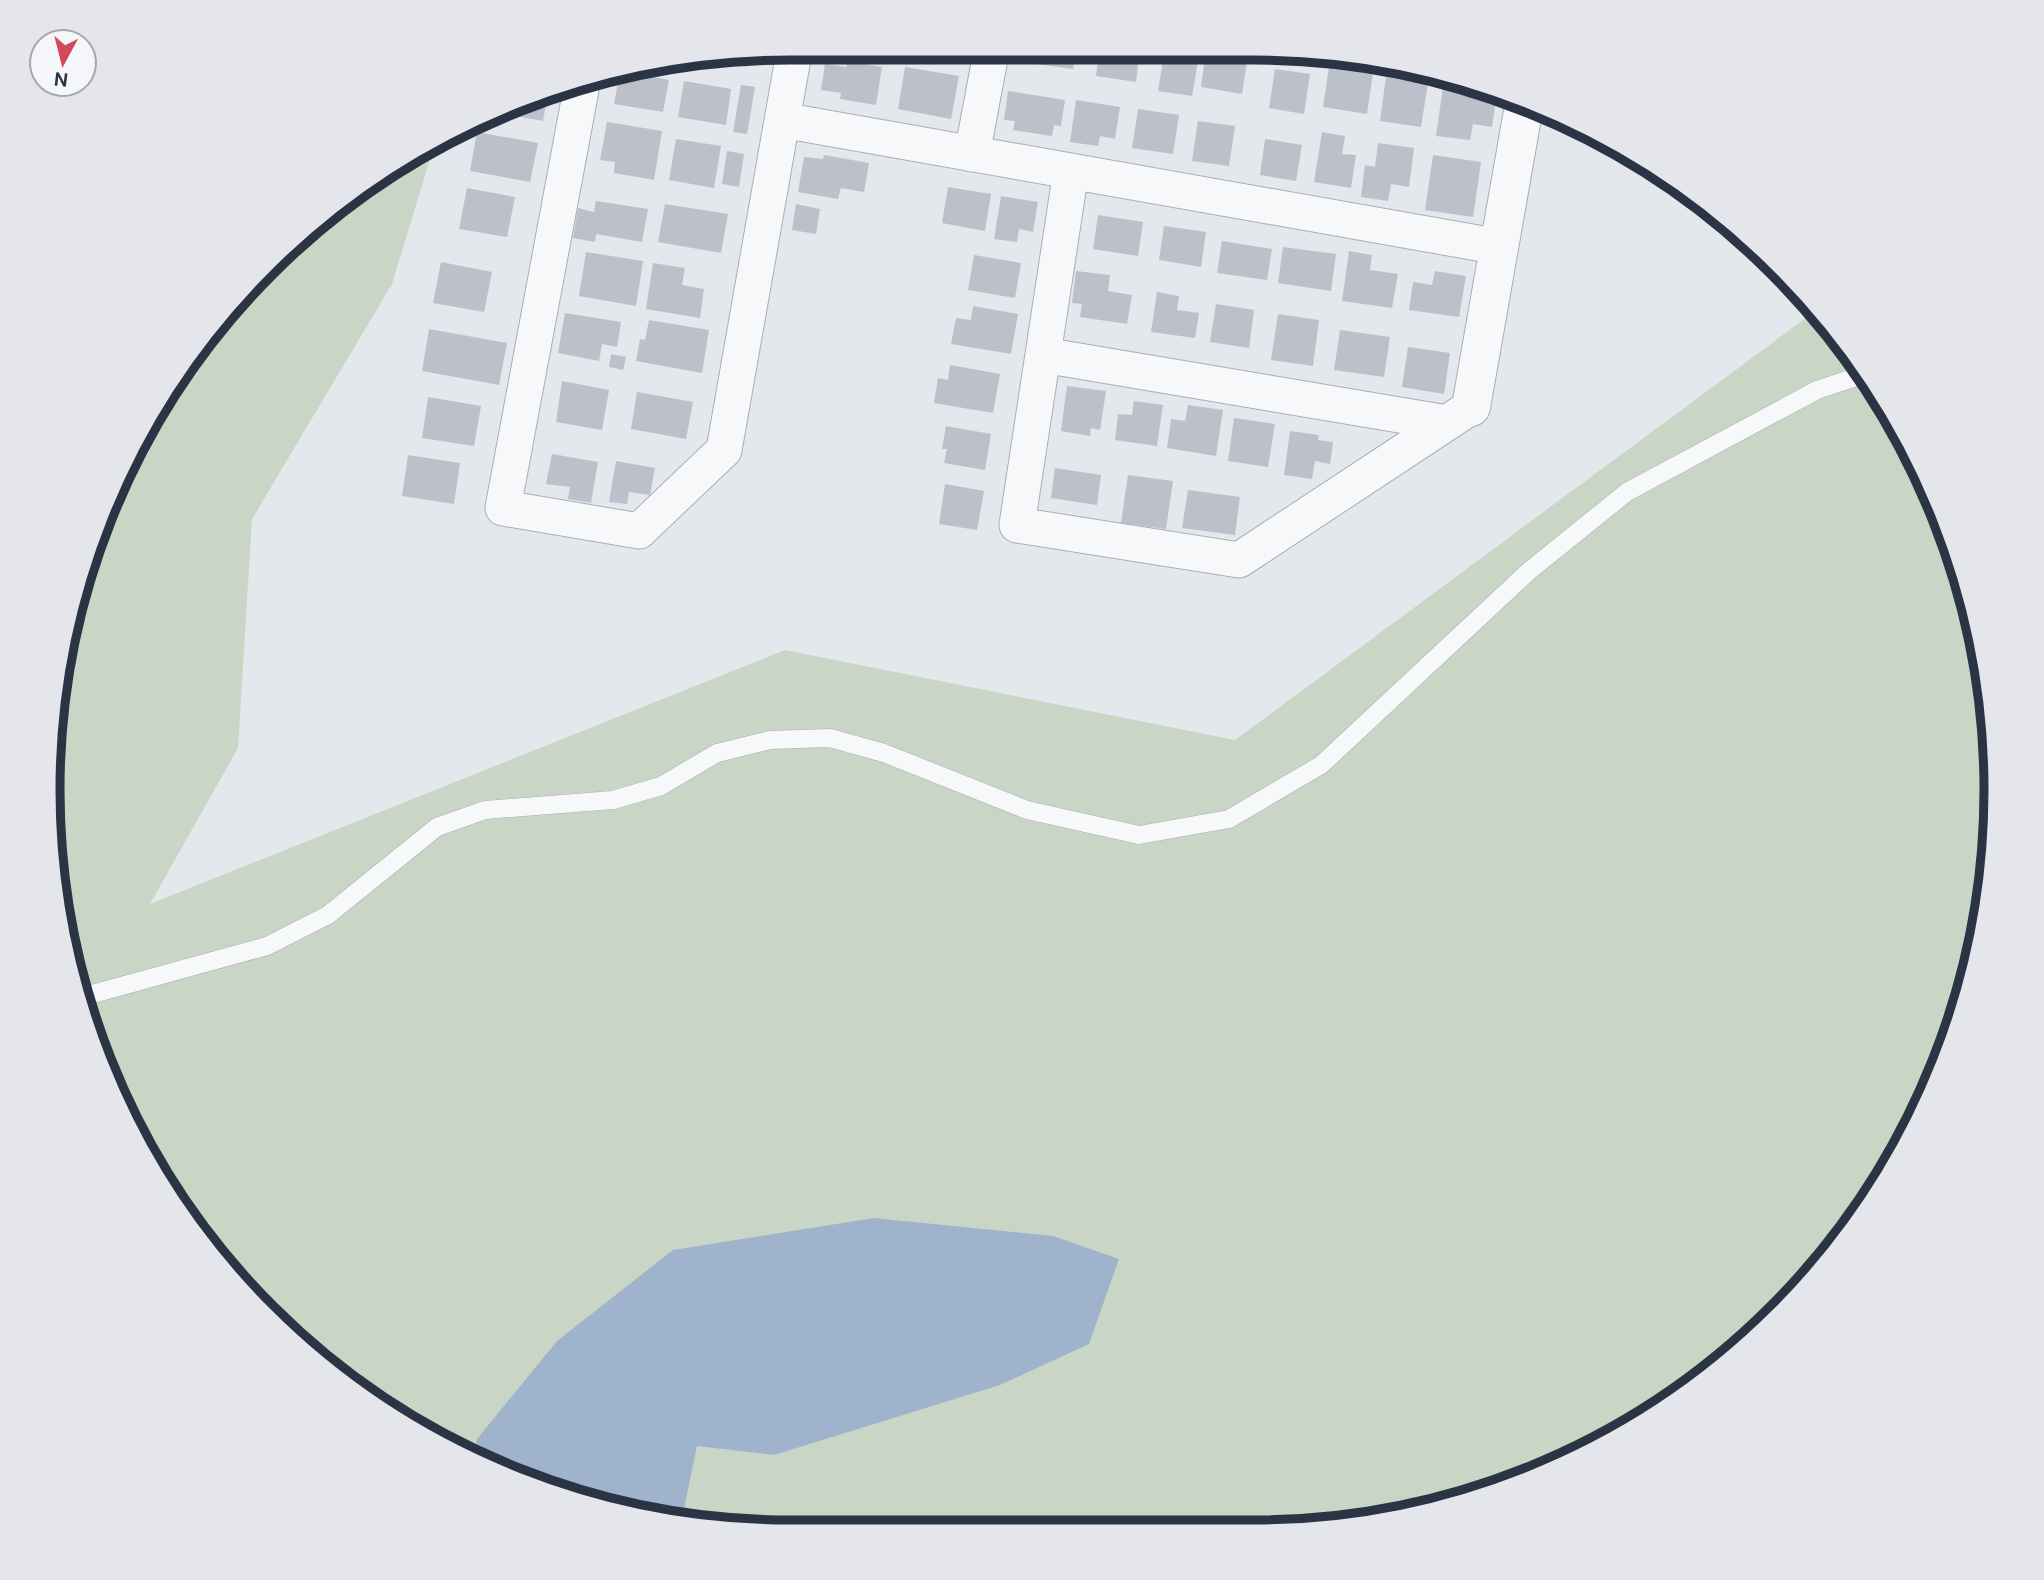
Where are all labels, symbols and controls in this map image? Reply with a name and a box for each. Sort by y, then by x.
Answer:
north arrow [28,28,98,98]
text: N [53,66,69,93]

